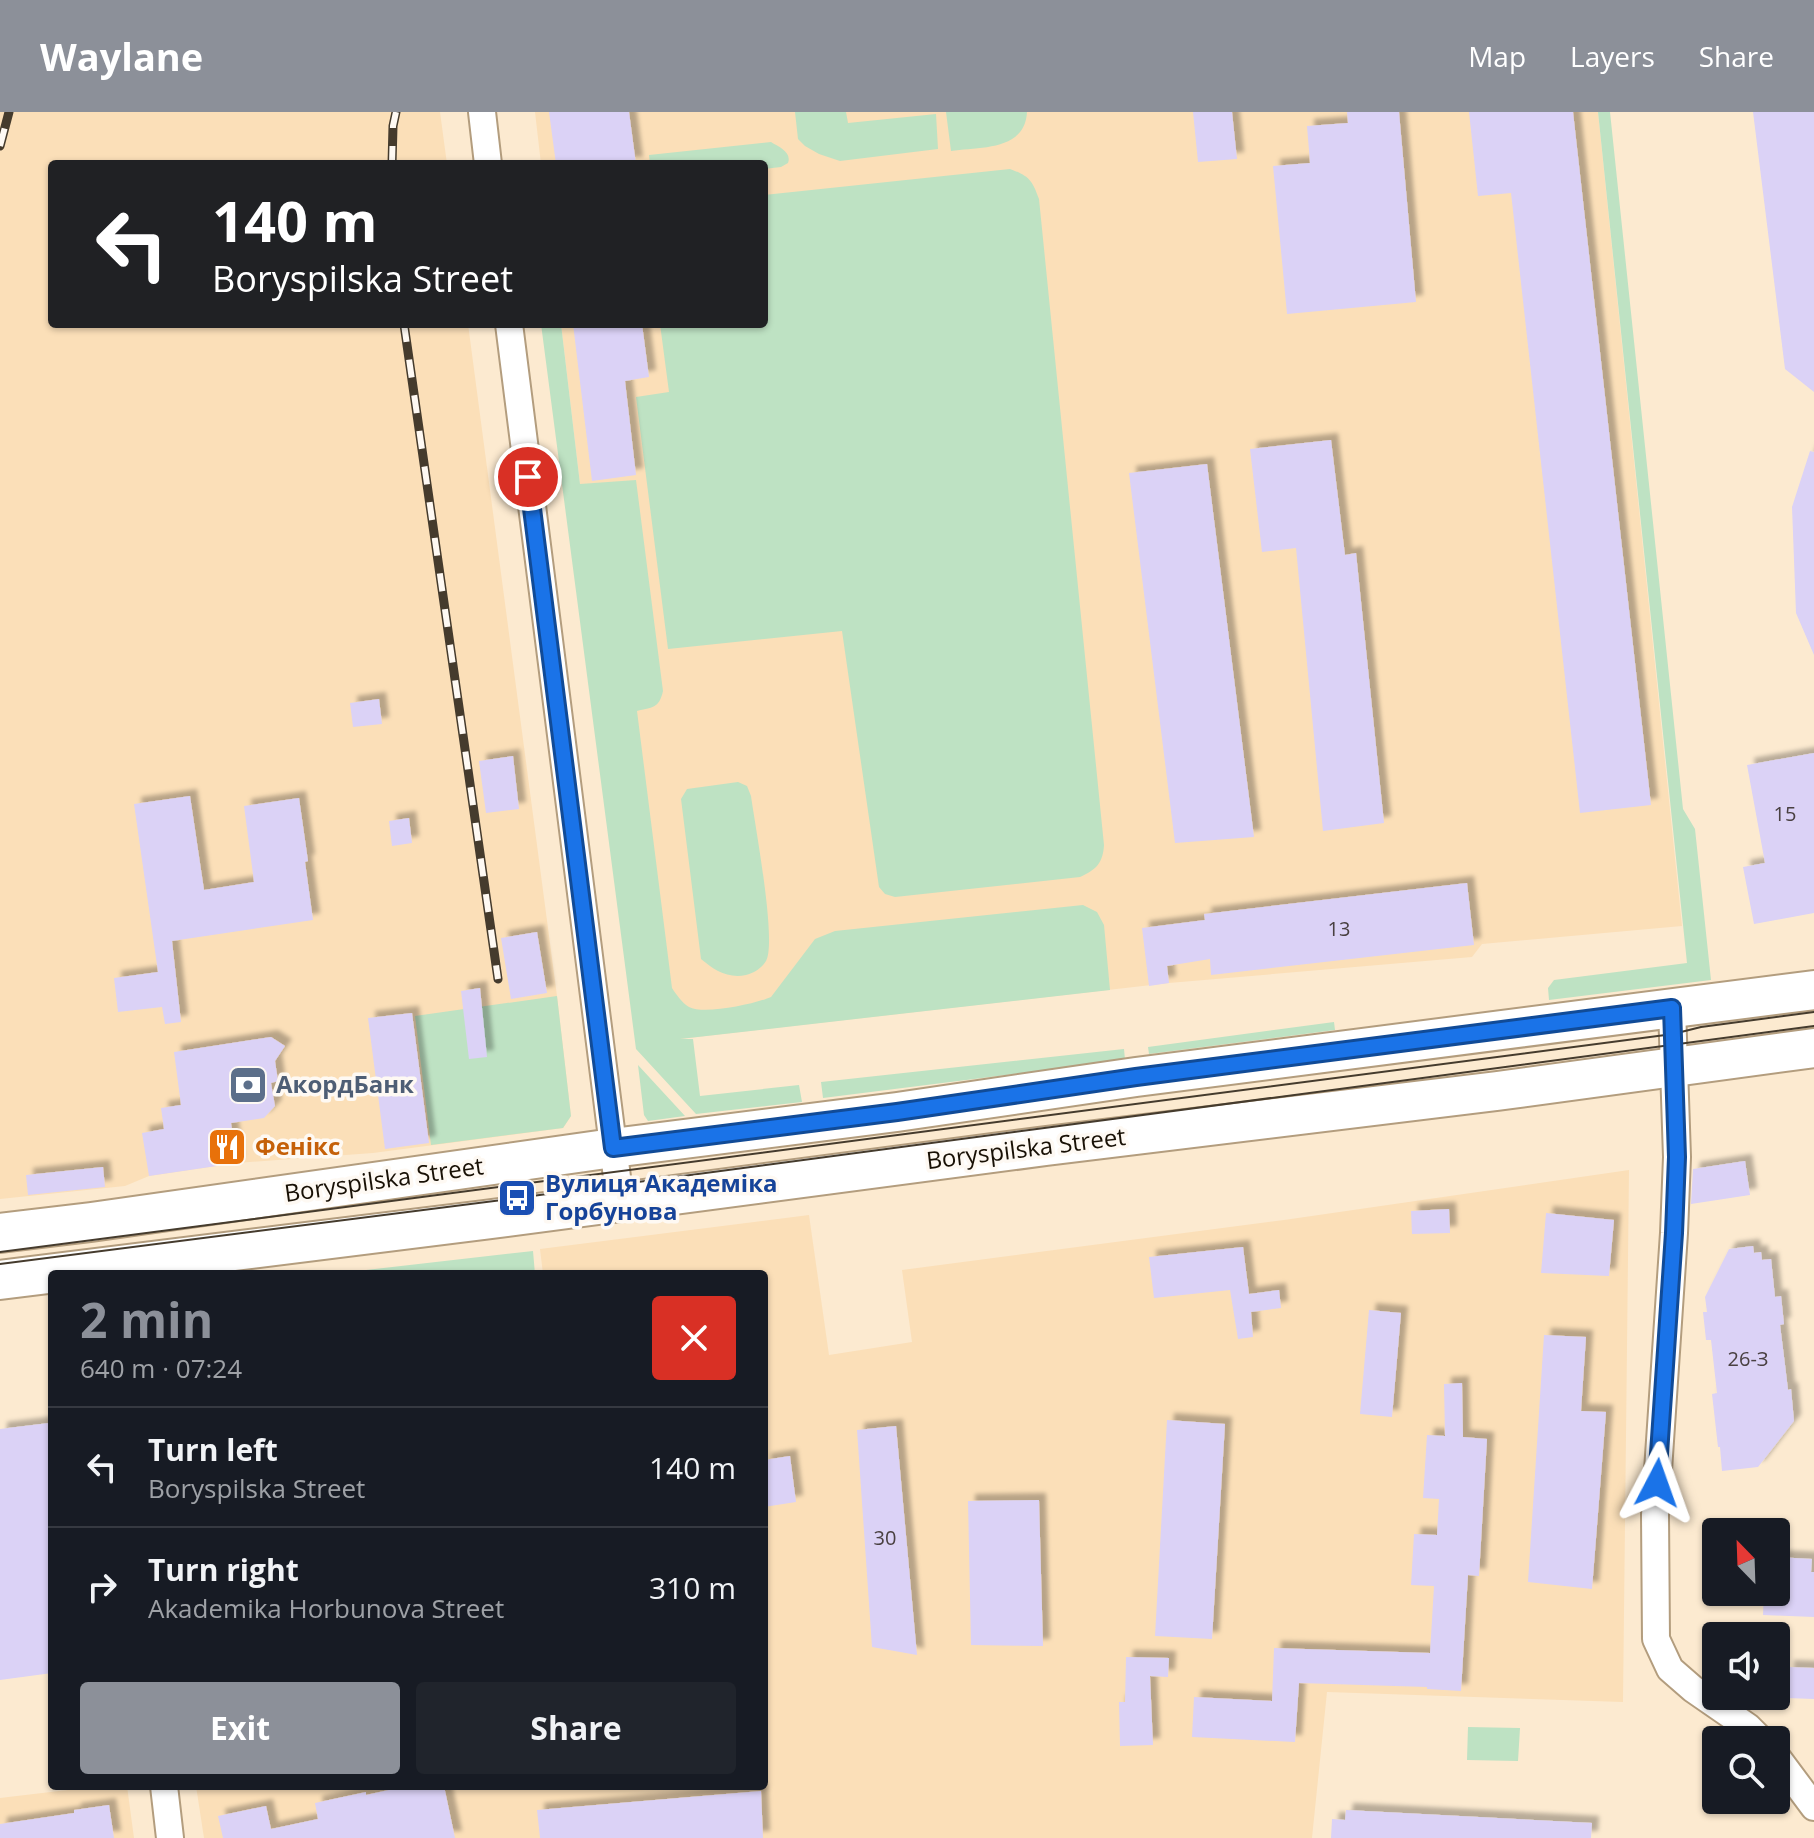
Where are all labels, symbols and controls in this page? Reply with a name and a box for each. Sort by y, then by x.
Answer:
text: Waylane [40,30,203,82]
text: Map [1468,37,1526,75]
text: Layers [1570,37,1655,75]
text: Share [1699,37,1774,75]
text: 140 m [212,182,378,258]
icon: left [80,192,184,296]
text: Boryspilska Street [212,254,513,303]
pin [494,443,562,511]
icon: arrive [506,455,550,499]
house number: 15 [1774,800,1796,827]
house number: 13 [1328,915,1350,942]
bank icon: АкордБанк [227,1064,269,1106]
place label: АкордБанк [276,1067,414,1100]
street label: Boryspilska Street [924,1119,1127,1176]
restaurant icon: Фенікс [206,1126,248,1168]
place label: Фенікс [255,1129,340,1162]
street label: Boryspilska Street [282,1148,485,1209]
place label: Вулиця Академіка Горбунова [545,1166,778,1227]
bus stop icon: Вулиця Академіка Горбунова [496,1177,538,1219]
text: 2 min [80,1287,213,1352]
button: close [652,1296,736,1380]
house number: 26-З [1728,1345,1768,1372]
text: 640 m · 07:24 [80,1350,242,1386]
text: Turn left [148,1429,278,1470]
position arrow [1615,1441,1699,1525]
icon: left [80,1445,124,1489]
text: 140 m [649,1447,736,1488]
text: Boryspilska Street [148,1470,365,1506]
north arrow [1702,1518,1790,1606]
map controls [1702,1518,1790,1814]
house number: 30 [874,1524,896,1551]
text: Turn right [148,1549,299,1590]
icon: right [80,1565,124,1609]
text: 310 m [649,1567,736,1608]
text: Akademika Horbunova Street [148,1590,504,1626]
button: sound [1702,1622,1790,1710]
button: Exit [80,1682,400,1774]
button: Share [416,1682,736,1774]
button: search [1702,1726,1790,1814]

